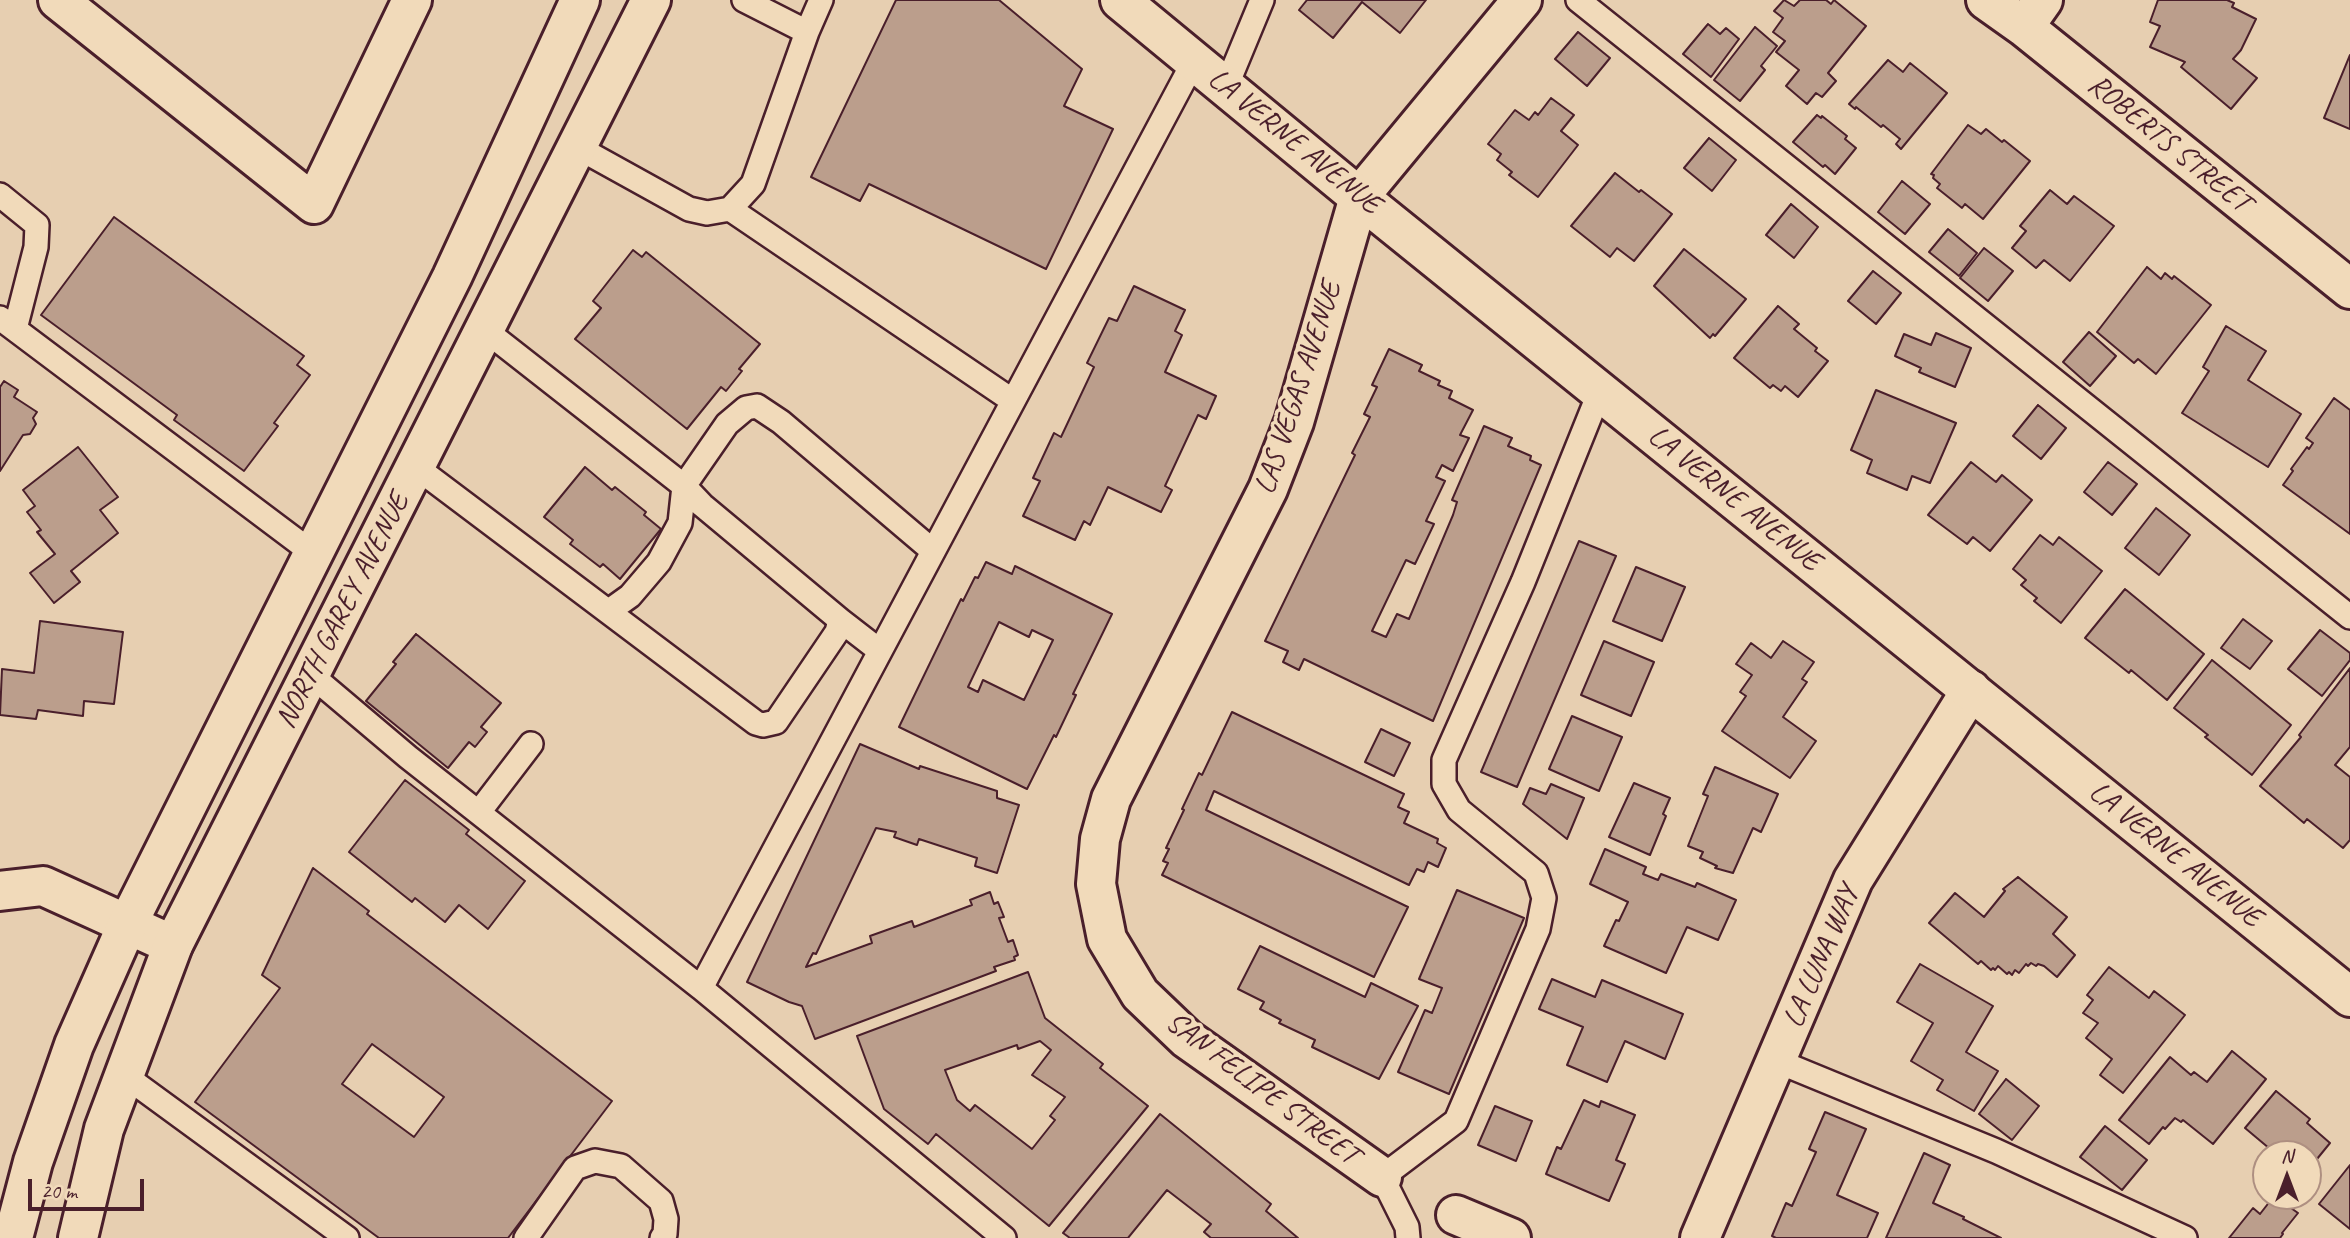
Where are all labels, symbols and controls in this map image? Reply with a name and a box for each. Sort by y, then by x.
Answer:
street label: LA VERNE AVENUE [1200,61,1388,223]
street label: ROBERTS STREET [2080,67,2258,221]
street label: LAS VEGAS AVENUE [1248,277,1350,499]
street label: LA VERNE AVENUE [1640,418,1828,580]
street label: NORTH GAREY AVENUE [268,487,418,735]
street label: LA VERNE AVENUE [2081,774,2269,936]
street label: LA LUNA WAY [1776,881,1868,1033]
street label: SAN FELIPE STREET [1158,1005,1366,1173]
north arrow [2252,1140,2322,1210]
text: N [2281,1144,2293,1168]
scale bar [32,1164,147,1208]
text: 20 m [41,1178,77,1204]

